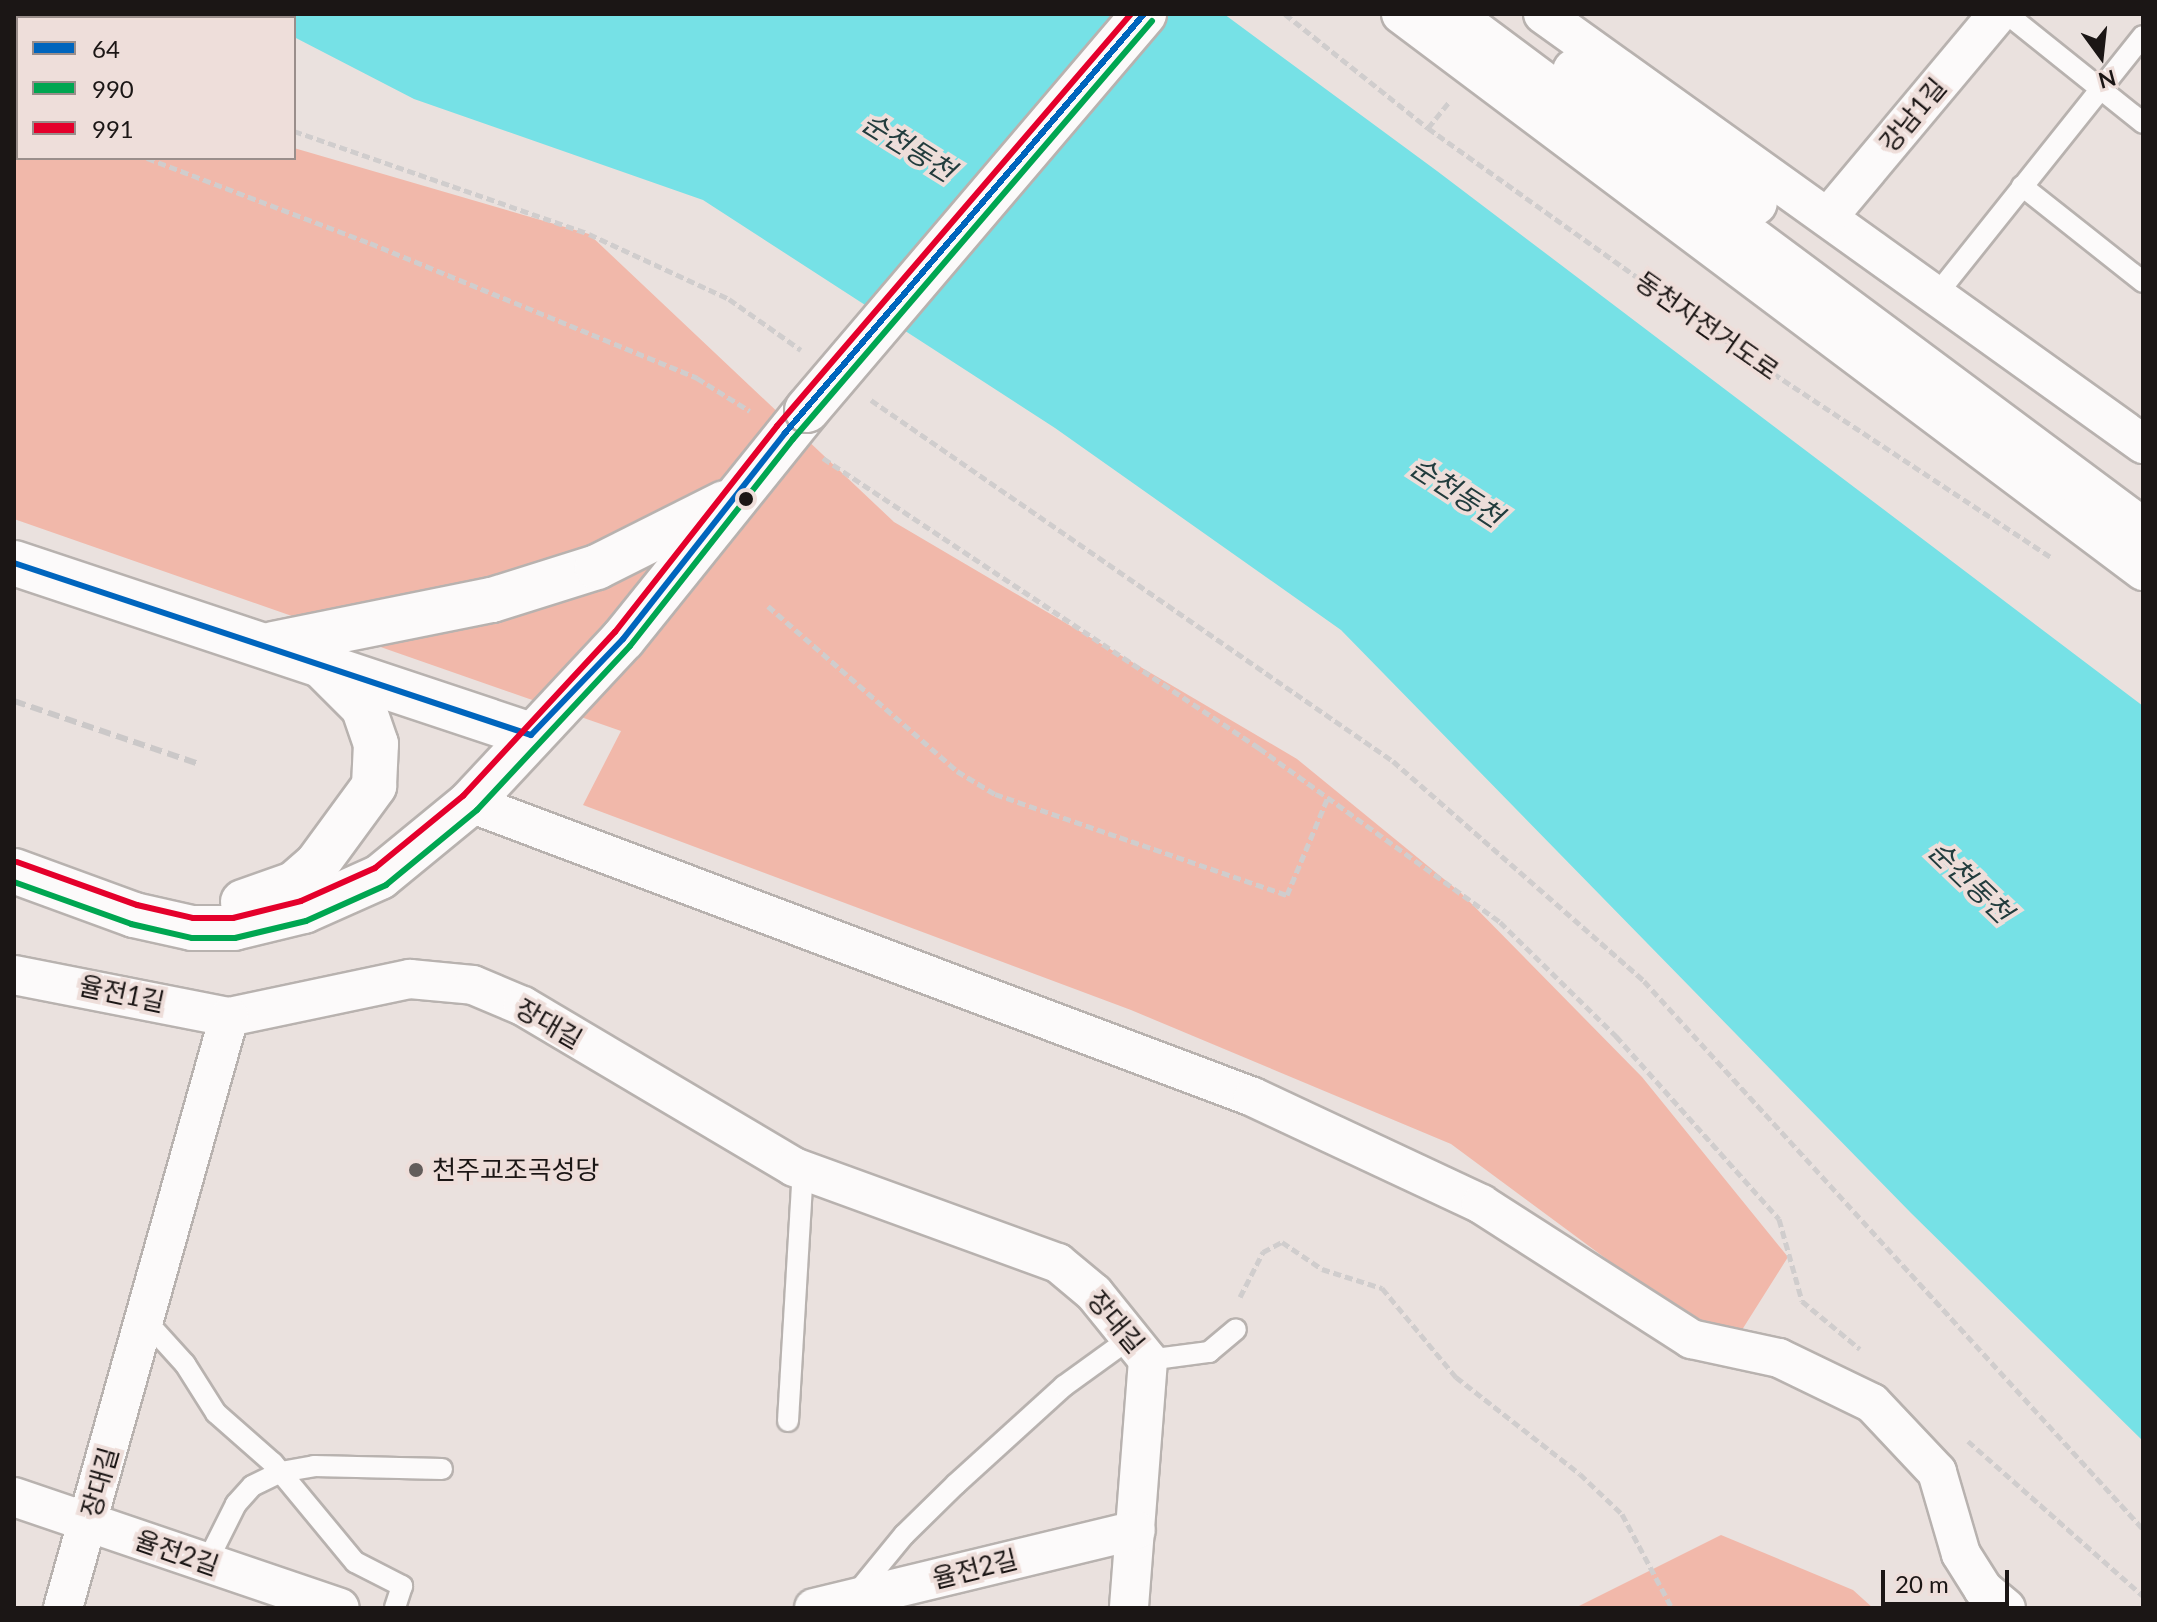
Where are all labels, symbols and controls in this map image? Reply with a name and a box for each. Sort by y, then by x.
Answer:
legend [16,16,296,160]
north arrow [2061,16,2141,96]
text: 64 [92,34,120,63]
text: N [2096,64,2119,95]
street label: 강남1길 [1873,72,1953,158]
text: 990 [92,74,134,103]
water label: 순천동천 [856,104,962,188]
text: 991 [92,114,134,143]
street label: 동천자전거도로 [1629,265,1785,387]
water label: 순천동천 [1405,449,1509,533]
unlabelled marker [738,491,754,507]
water label: 순천동천 [1922,833,2020,929]
street label: 율전1길 [76,970,168,1018]
street label: 장대길 [510,993,588,1055]
place label: 천주교조곡성당 [432,1154,599,1186]
marker: 천주교조곡성당 [407,1161,425,1179]
street label: 장대길 [1081,1284,1151,1360]
street label: 장대길 [75,1443,125,1521]
street label: 율전2길 [131,1524,223,1582]
street label: 율전2길 [929,1543,1021,1595]
scale bar [1885,1554,2013,1604]
text: 20 m [1895,1569,1949,1598]

